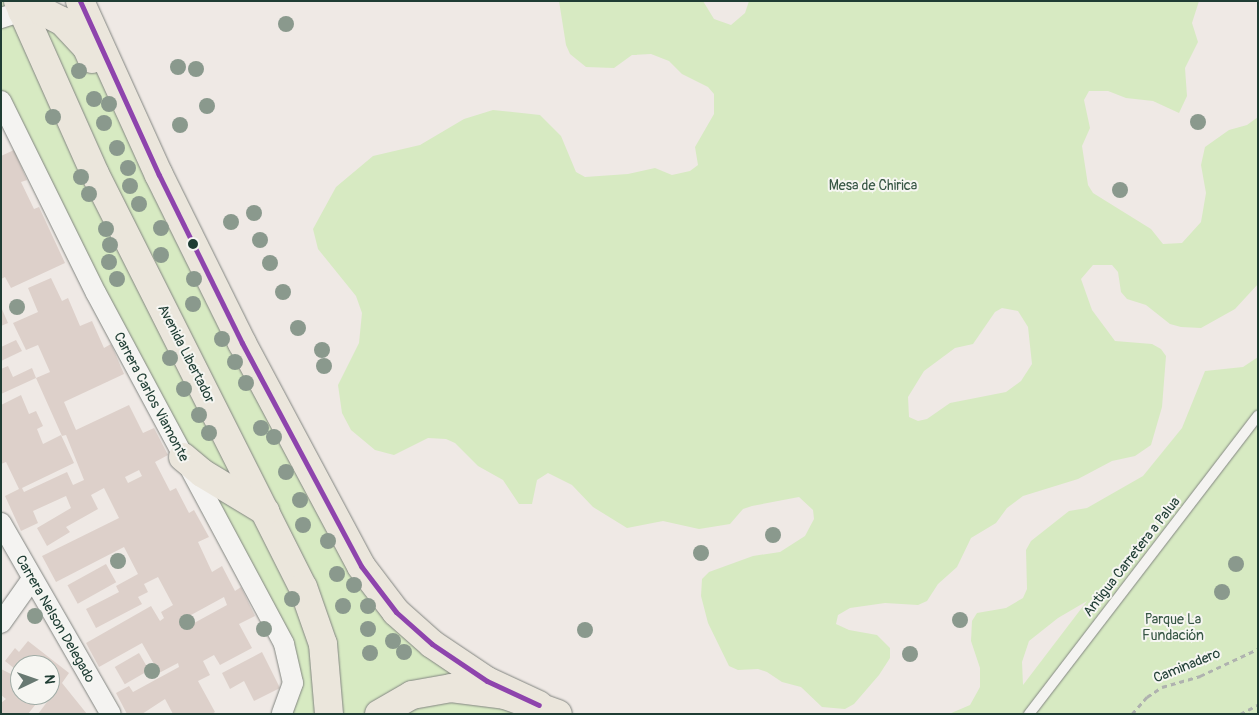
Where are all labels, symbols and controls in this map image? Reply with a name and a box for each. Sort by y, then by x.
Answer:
park label: Mesa de Chirica [829,178,917,194]
unlabelled marker [188,239,198,249]
street label: Avenida Libertador [154,302,218,406]
street label: Carrera Carlos Viamonte [110,329,192,465]
street label: Antigua Carretera a Palua [1080,494,1184,620]
street label: Carrera Nelson Delegado [12,552,98,686]
park label: Parque La Fundación [1142,612,1204,644]
street label: Caminadero [1151,645,1223,687]
north arrow [10,655,60,705]

